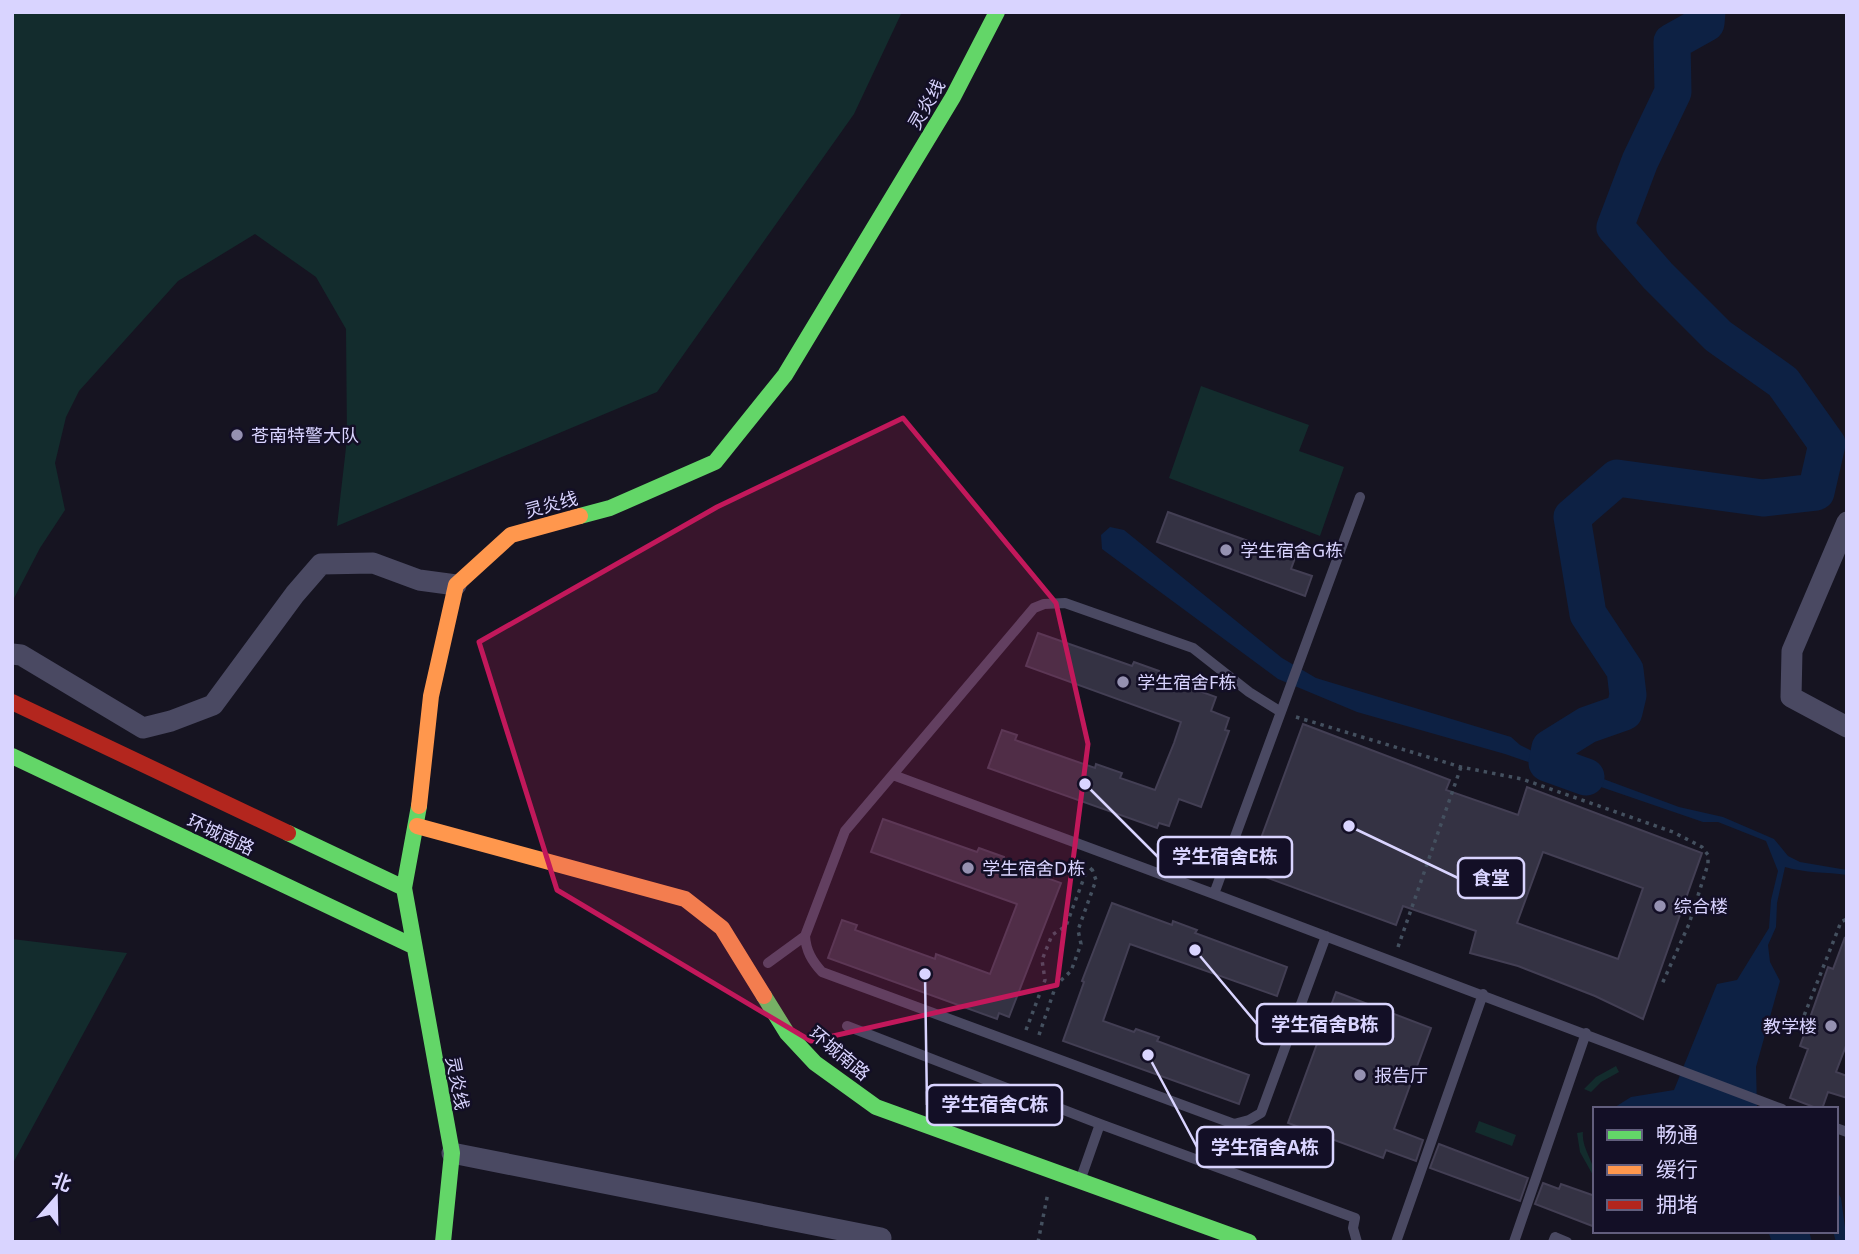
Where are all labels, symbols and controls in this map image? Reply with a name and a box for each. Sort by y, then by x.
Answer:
street label: 灵炎线 [902,75,950,133]
place label: 苍南特警大队 [251,423,359,447]
marker: 苍南特警大队 [229,427,245,443]
street label: 灵炎线 [522,485,580,523]
place label: 学生宿舍G栋 [1240,538,1343,562]
marker: 学生宿舍G栋 [1218,542,1234,558]
place label: 学生宿舍F栋 [1137,670,1236,694]
marker: 学生宿舍F栋 [1115,674,1131,690]
street label: 环城南路 [183,808,259,860]
callout: 学生宿舍E栋 [1158,837,1292,877]
text: 学生宿舍E栋 [1172,843,1278,869]
place label: 学生宿舍D栋 [982,856,1085,880]
callout: 食堂 [1458,858,1524,898]
marker: 学生宿舍D栋 [960,860,976,876]
text: 食堂 [1472,865,1510,891]
place label: 综合楼 [1674,894,1728,918]
marker: 综合楼 [1652,898,1668,914]
callout: 学生宿舍B栋 [1257,1004,1393,1044]
text: 学生宿舍B栋 [1271,1011,1379,1037]
place label: 教学楼 [1763,1014,1817,1038]
marker: 教学楼 [1823,1018,1839,1034]
street label: 环城南路 [805,1021,875,1085]
street label: 灵炎线 [441,1054,475,1112]
place label: 报告厅 [1374,1063,1428,1087]
marker: 报告厅 [1352,1067,1368,1083]
callout: 学生宿舍C栋 [927,1085,1062,1125]
text: 学生宿舍C栋 [941,1091,1049,1117]
legend [1593,1107,1838,1233]
text: 畅通 [1656,1120,1698,1148]
callout: 学生宿舍A栋 [1197,1127,1333,1167]
text: 学生宿舍A栋 [1211,1134,1319,1160]
text: 缓行 [1656,1155,1698,1183]
north arrow [21,1163,91,1233]
text: 北 [48,1167,75,1197]
text: 拥堵 [1656,1190,1698,1218]

